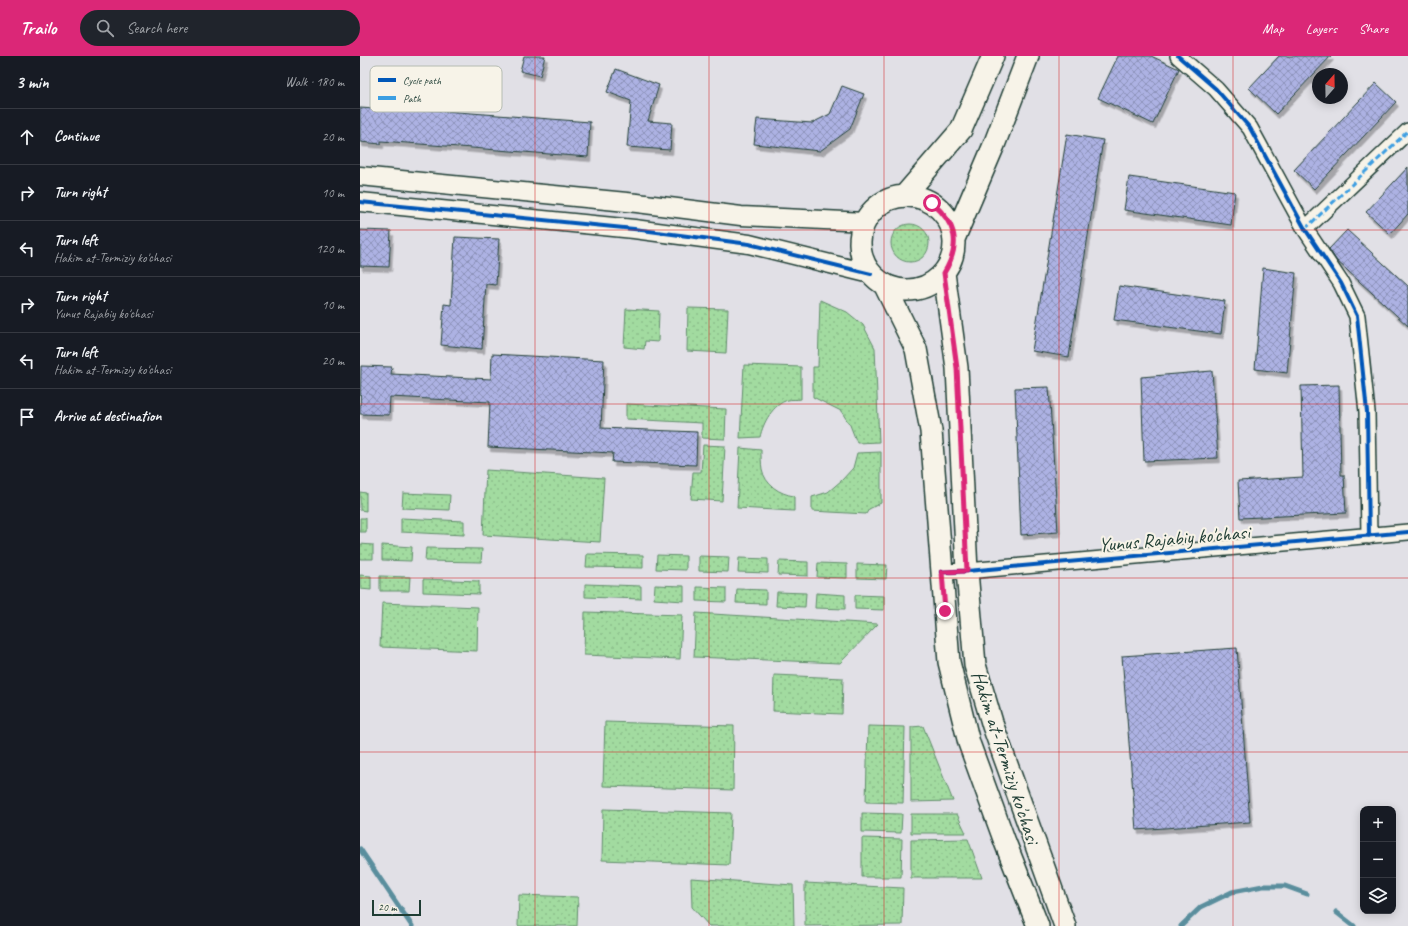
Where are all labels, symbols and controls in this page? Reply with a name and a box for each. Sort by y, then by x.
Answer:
search box [80,10,360,46]
text: Trailo [20,16,56,40]
icon: search [94,17,116,39]
text: Search here [126,19,188,38]
text: Map [1262,20,1284,37]
text: Layers [1306,20,1337,37]
text: Share [1359,20,1388,37]
legend [370,66,502,112]
north arrow [1312,68,1348,104]
text: 3 min [16,72,49,93]
text: Cycle path [403,73,442,87]
text: Walk · 180 m [285,74,344,90]
text: Path [403,91,422,105]
icon: ahead [16,126,38,148]
text: Continue [54,127,99,146]
text: 20 m [322,129,344,145]
icon: right [16,182,38,204]
text: Turn right [54,183,107,202]
text: 10 m [322,185,344,201]
route start [923,194,941,212]
text: Turn left [54,231,97,250]
icon: left [16,238,38,260]
text: 120 m [316,241,344,257]
text: Hakim at-Termiziy ko'chasi [54,250,171,266]
text: Turn right [54,287,107,306]
icon: right [16,294,38,316]
text: 10 m [322,297,344,313]
text: Yunus Rajabiy ko'chasi [54,306,153,322]
text: Turn left [54,343,97,362]
icon: left [16,350,38,372]
text: 20 m [322,353,344,369]
text: Hakim at-Termiziy ko'chasi [54,362,171,378]
icon: arrive [16,406,38,428]
text: Arrive at destination [54,407,161,426]
street label: Yunus Rajabiy ko'chasi [1097,519,1253,558]
route end [936,602,954,620]
street label: Hakim at-Termiziy ko'chasi [966,668,1046,849]
map controls [1360,806,1396,914]
button: + [1360,806,1396,842]
button: − [1360,842,1396,878]
button: layers [1360,878,1396,914]
scale bar [372,898,421,917]
text: 20 m [378,900,397,914]

